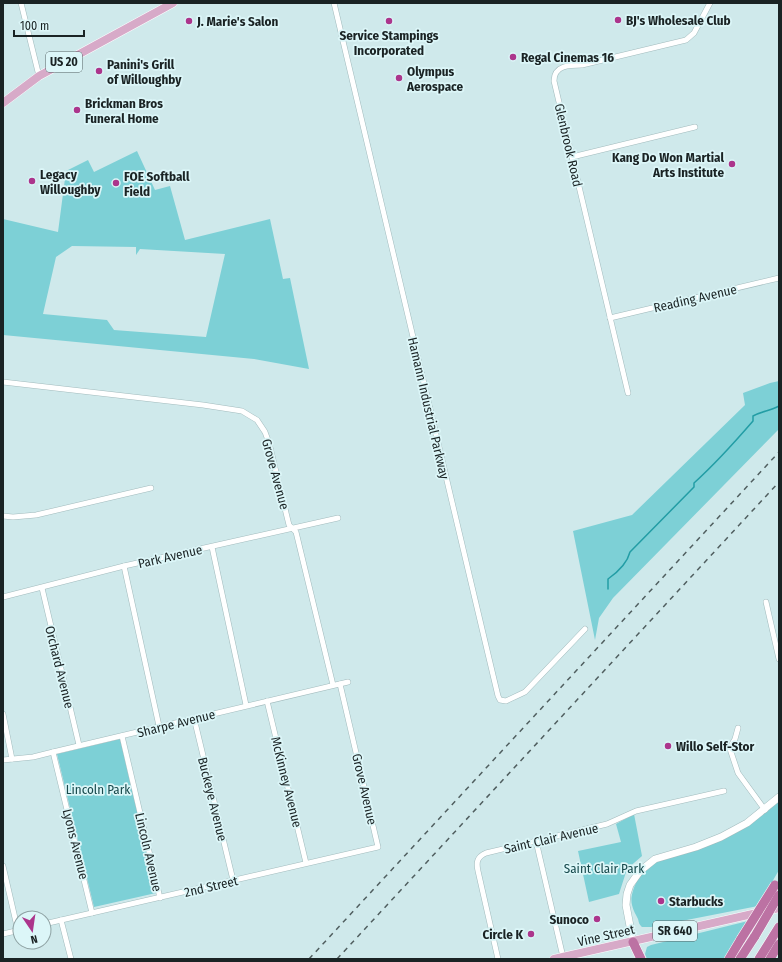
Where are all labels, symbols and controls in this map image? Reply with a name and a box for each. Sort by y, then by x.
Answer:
scale bar [14,12,84,38]
place label: BJ's Wholesale Club [626,13,731,28]
place label: J. Marie's Salon [196,14,279,29]
marker: BJ's Wholesale Club [613,15,623,25]
marker: J. Marie's Salon [184,16,194,26]
marker: Service Stampings Incorporated [384,16,394,26]
text: 100 m [20,19,49,33]
place label: Service Stampings Incorporated [339,28,439,58]
place label: Regal Cinemas 16 [521,50,614,65]
road number: US 20 [46,52,82,72]
marker: Regal Cinemas 16 [508,52,518,62]
place label: Panini's Grill of Willoughby [107,57,182,87]
place label: Olympus Aerospace [406,64,464,94]
marker: Panini's Grill of Willoughby [94,66,104,76]
marker: Olympus Aerospace [394,73,404,83]
place label: Brickman Bros Funeral Home [85,96,163,126]
street label: Glenbrook Road [552,102,585,188]
marker: Brickman Bros Funeral Home [72,105,82,115]
place label: Kang Do Won Martial Arts Institute [612,150,724,180]
marker: Kang Do Won Martial Arts Institute [727,159,737,169]
place label: Legacy Willoughby [40,167,101,197]
place label: FOE Softball Field [124,169,190,199]
marker: Legacy Willoughby [27,176,37,186]
marker: FOE Softball Field [111,178,121,188]
street label: Reading Avenue [652,282,738,315]
street label: Hamann Industrial Parkway [405,336,452,481]
street label: Grove Avenue [259,437,292,511]
street label: Park Avenue [137,542,204,571]
street label: Orchard Avenue [42,624,77,710]
street label: Sharpe Avenue [136,707,217,740]
street label: McKinney Avenue [268,735,305,829]
place label: Willo Self-Stor [676,739,754,754]
marker: Willo Self-Stor [663,741,673,751]
street label: Grove Avenue [349,752,380,826]
street label: Buckeye Avenue [195,756,230,843]
park label: Lincoln Park [66,782,131,797]
street label: Lyons Avenue [60,807,92,881]
street label: Lincoln Avenue [132,811,165,893]
street label: Saint Clair Avenue [502,820,600,857]
park label: Saint Clair Park [564,861,645,876]
street label: 2nd Street [183,873,240,900]
place label: Starbucks [669,894,723,909]
marker: Starbucks [656,896,666,906]
north arrow [12,910,52,950]
place label: Sunoco [549,912,589,927]
marker: Sunoco [592,914,602,924]
street label: Vine Street [576,921,637,949]
road number: SR 640 [653,921,697,941]
place label: Circle K [482,927,523,942]
marker: Circle K [526,929,536,939]
text: N [29,932,39,946]

